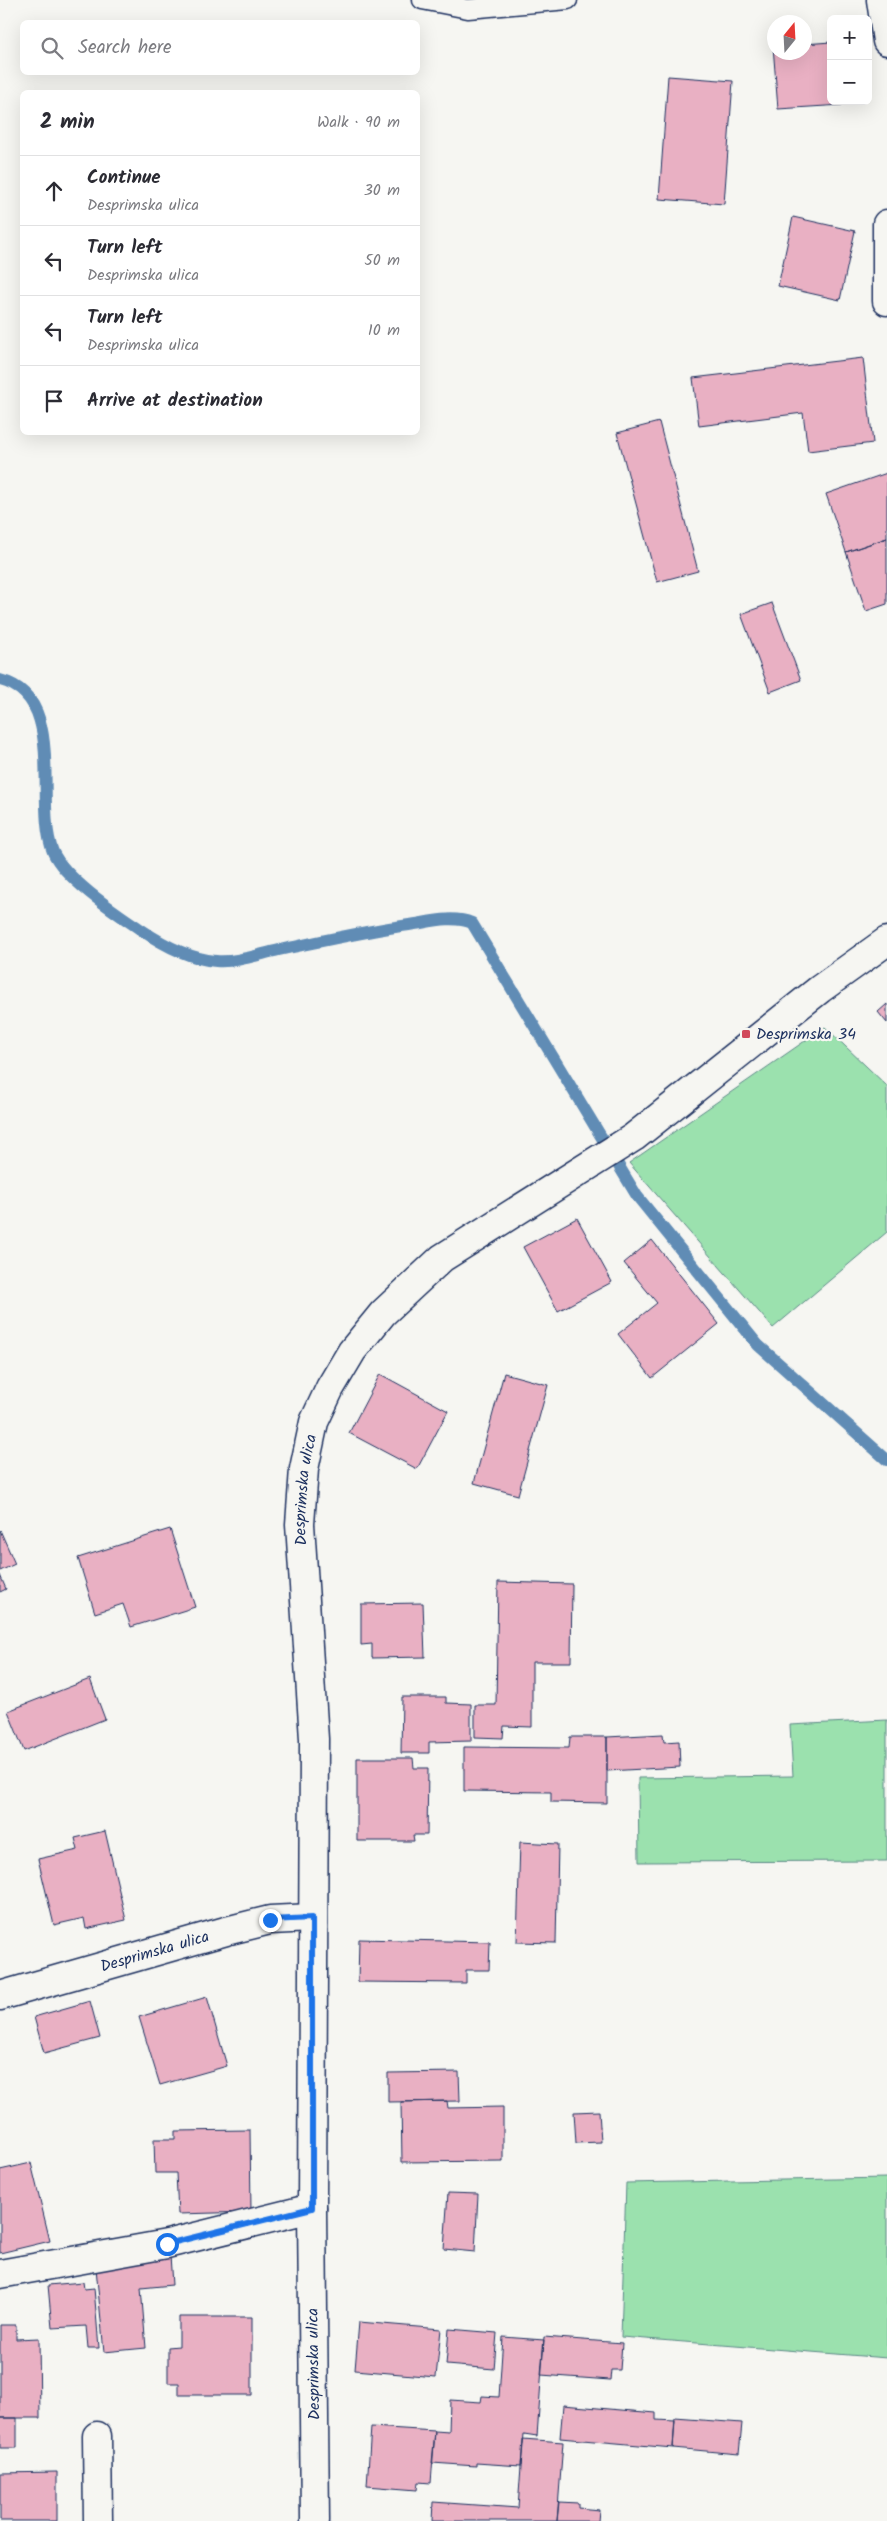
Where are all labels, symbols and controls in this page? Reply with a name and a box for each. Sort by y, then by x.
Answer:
north arrow [767,15,812,60]
map controls [827,15,872,105]
button: + [827,15,872,60]
search box [20,20,420,75]
text: Search here [78,33,172,63]
icon: search [38,34,66,62]
button: − [827,60,872,105]
text: 2 min [40,106,95,139]
text: Walk · 90 m [317,110,400,135]
text: Continue [87,163,160,193]
icon: ahead [40,177,68,205]
text: 30 m [364,178,400,203]
text: Desprimska ulica [87,193,199,218]
text: Turn left [87,233,162,263]
icon: left [40,247,68,275]
text: 50 m [364,248,400,273]
text: Desprimska ulica [87,263,199,288]
text: Turn left [87,303,162,333]
icon: left [40,317,68,345]
text: 10 m [368,318,400,343]
text: Desprimska ulica [87,333,199,358]
text: Arrive at destination [87,386,263,416]
icon: arrive [40,387,68,415]
place label: Desprimska 34 [756,1022,856,1047]
marker: Desprimska 34 [740,1028,752,1040]
street label: Desprimska ulica [287,1432,324,1546]
route end [259,1909,282,1932]
street label: Desprimska ulica [97,1924,212,1979]
route start [156,2233,179,2256]
street label: Desprimska ulica [301,2308,327,2420]

